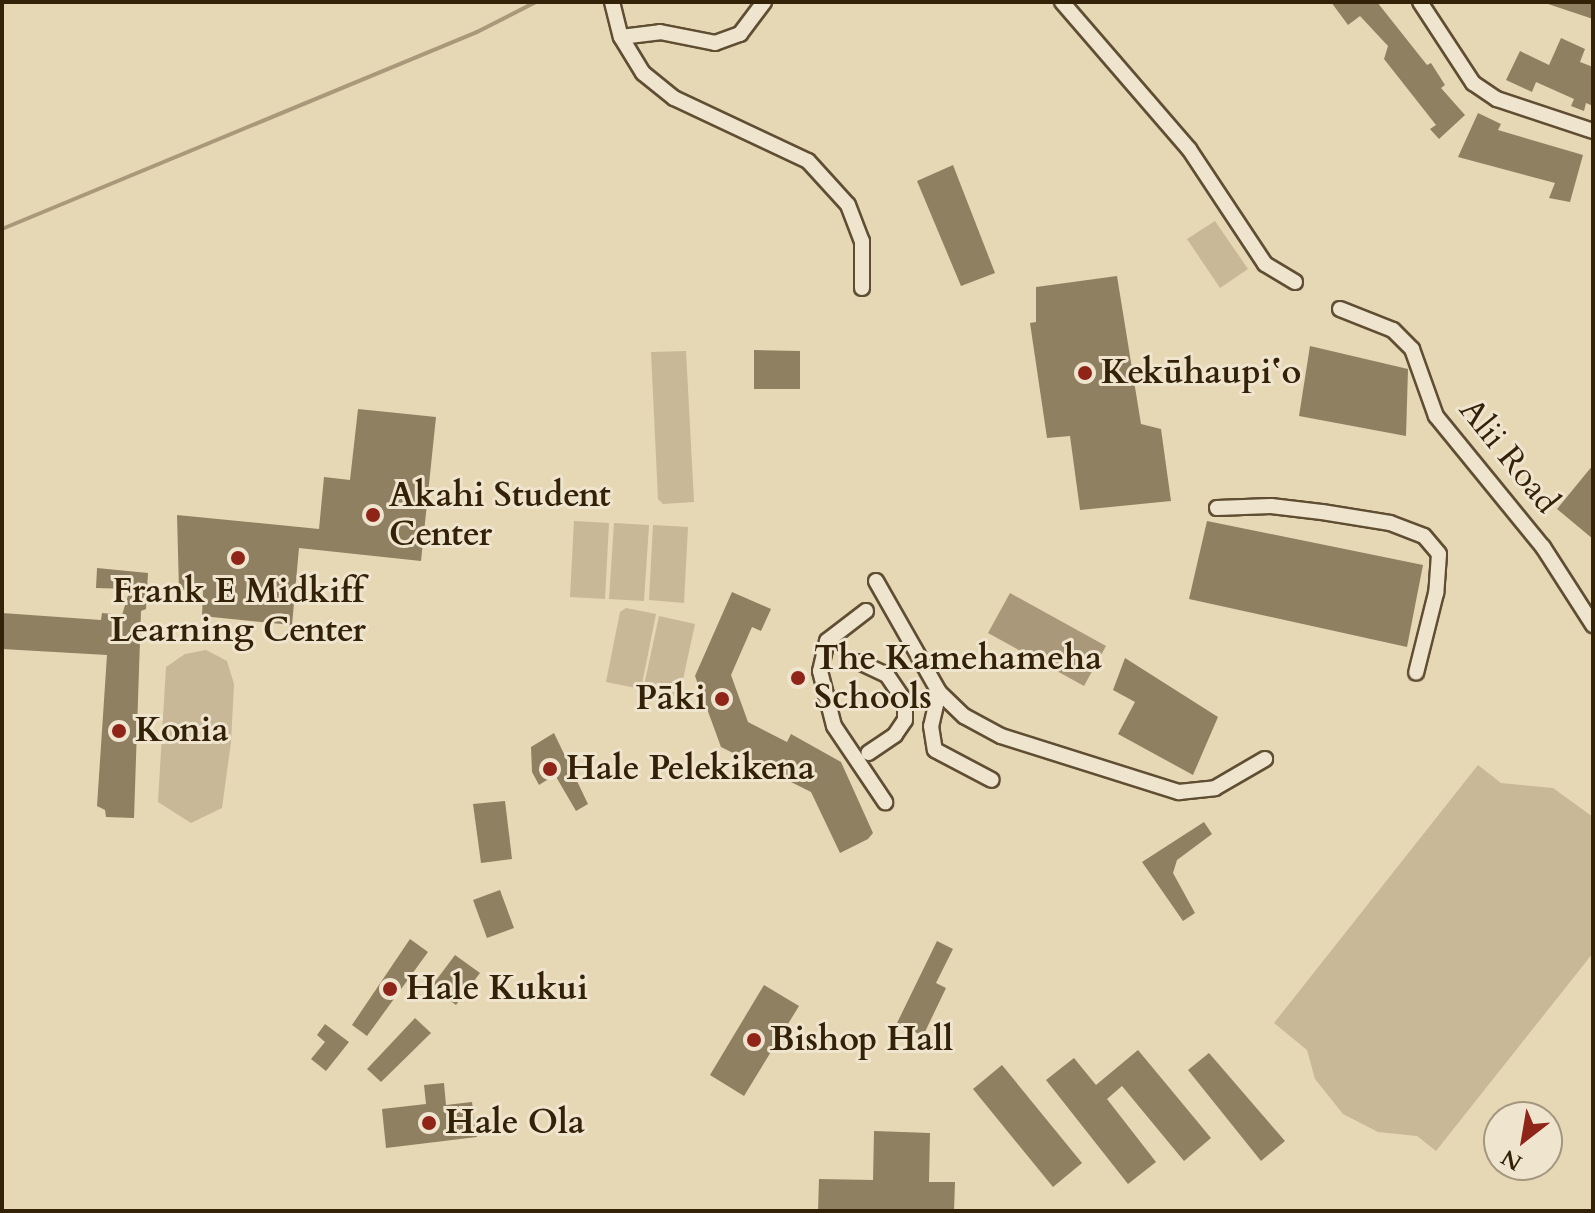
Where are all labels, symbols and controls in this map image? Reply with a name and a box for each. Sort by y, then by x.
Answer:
place label: Kekūhaupiʻo [1101,353,1301,393]
marker: Kekūhaupiʻo [1076,364,1094,382]
street label: Alii Road [1450,390,1568,522]
place label: Akahi Student Center [389,475,611,554]
marker: Akahi Student Center [364,506,382,524]
marker: Frank E Midkiff Learning Center [229,549,247,567]
place label: Frank E Midkiff Learning Center [110,571,366,650]
place label: The Kamehameha Schools [814,638,1102,718]
marker: The Kamehameha Schools [789,669,807,687]
place label: Pāki [635,679,706,719]
marker: Pāki [713,690,731,708]
place label: Konia [135,711,229,751]
marker: Konia [110,722,128,740]
place label: Hale Pelekikena [566,749,815,789]
marker: Hale Pelekikena [541,760,559,778]
place label: Hale Kukui [406,969,588,1009]
marker: Hale Kukui [381,980,399,998]
place label: Bishop Hall [770,1020,953,1060]
marker: Bishop Hall [745,1031,763,1049]
north arrow [1483,1101,1563,1181]
place label: Hale Ola [445,1103,585,1143]
marker: Hale Ola [420,1114,438,1132]
text: N [1496,1142,1528,1178]

